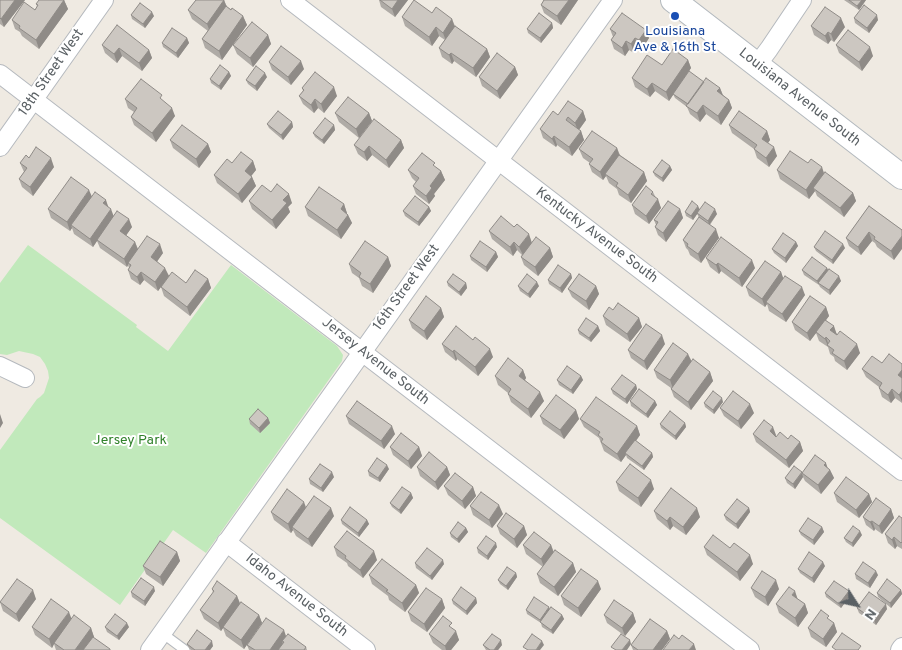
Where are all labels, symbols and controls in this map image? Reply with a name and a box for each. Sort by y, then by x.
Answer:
marker: Louisiana Ave & 16th St [669,10,681,22]
place label: Louisiana Ave & 16th St [634,24,716,56]
street label: 18th Street West [16,26,88,120]
street label: Louisiana Avenue South [735,45,863,151]
street label: Kentucky Avenue South [532,185,660,287]
street label: 16th Street West [370,242,444,334]
street label: Jersey Avenue South [318,315,432,409]
park label: Jersey Park [93,433,167,449]
street label: Idaho Avenue South [241,551,351,641]
north arrow [832,580,882,630]
text: N [860,605,880,623]

